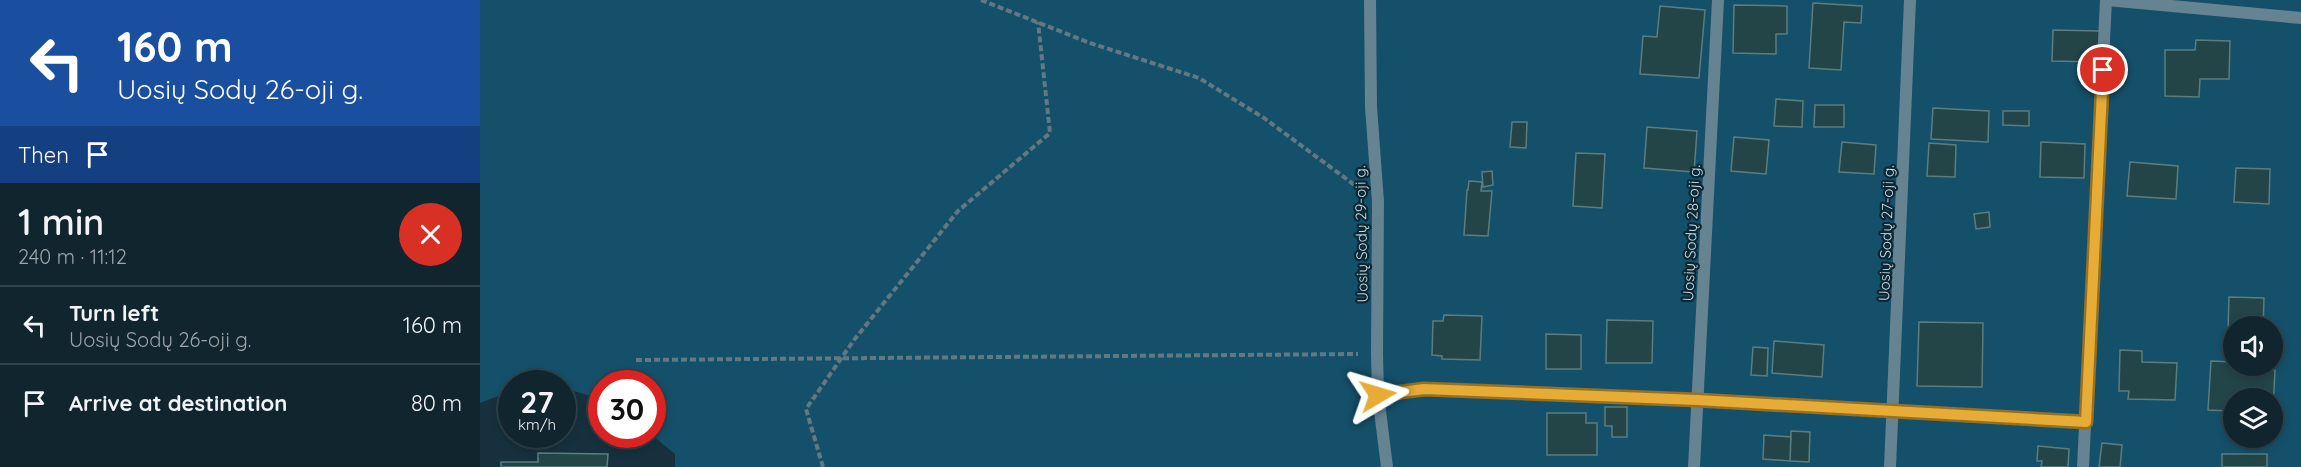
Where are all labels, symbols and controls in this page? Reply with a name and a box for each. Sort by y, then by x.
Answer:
text: 160 m [117,20,233,73]
icon: left [18,24,96,102]
pin [2077,44,2128,95]
icon: arrive [2086,53,2119,86]
text: Uosių Sodų 26-oji g. [117,72,363,106]
icon: arrive [81,138,114,171]
text: Then [18,141,69,169]
street label: Uosių Sodų 28-oji g. [1678,164,1704,302]
street label: Uosių Sodų 29-oji g. [1350,165,1372,303]
street label: Uosių Sodų 27-oji g. [1874,165,1898,301]
text: 1 min [18,199,104,244]
button: close [399,203,462,266]
text: 240 m · 11:12 [18,244,127,269]
text: Turn left [69,299,159,327]
icon: left [18,309,51,342]
text: 160 m [403,311,462,339]
map controls [2223,316,2283,448]
button: sound [2223,316,2283,376]
text: Uosių Sodų 26-oji g. [69,327,251,352]
position arrow [1346,363,1410,427]
speed limit sign: 30 [588,370,666,448]
text: 27 [520,383,554,421]
icon: arrive [18,387,51,420]
button: layers [2223,388,2283,448]
text: Arrive at destination [69,389,287,417]
text: 80 m [411,389,462,417]
text: km/h [518,415,556,434]

